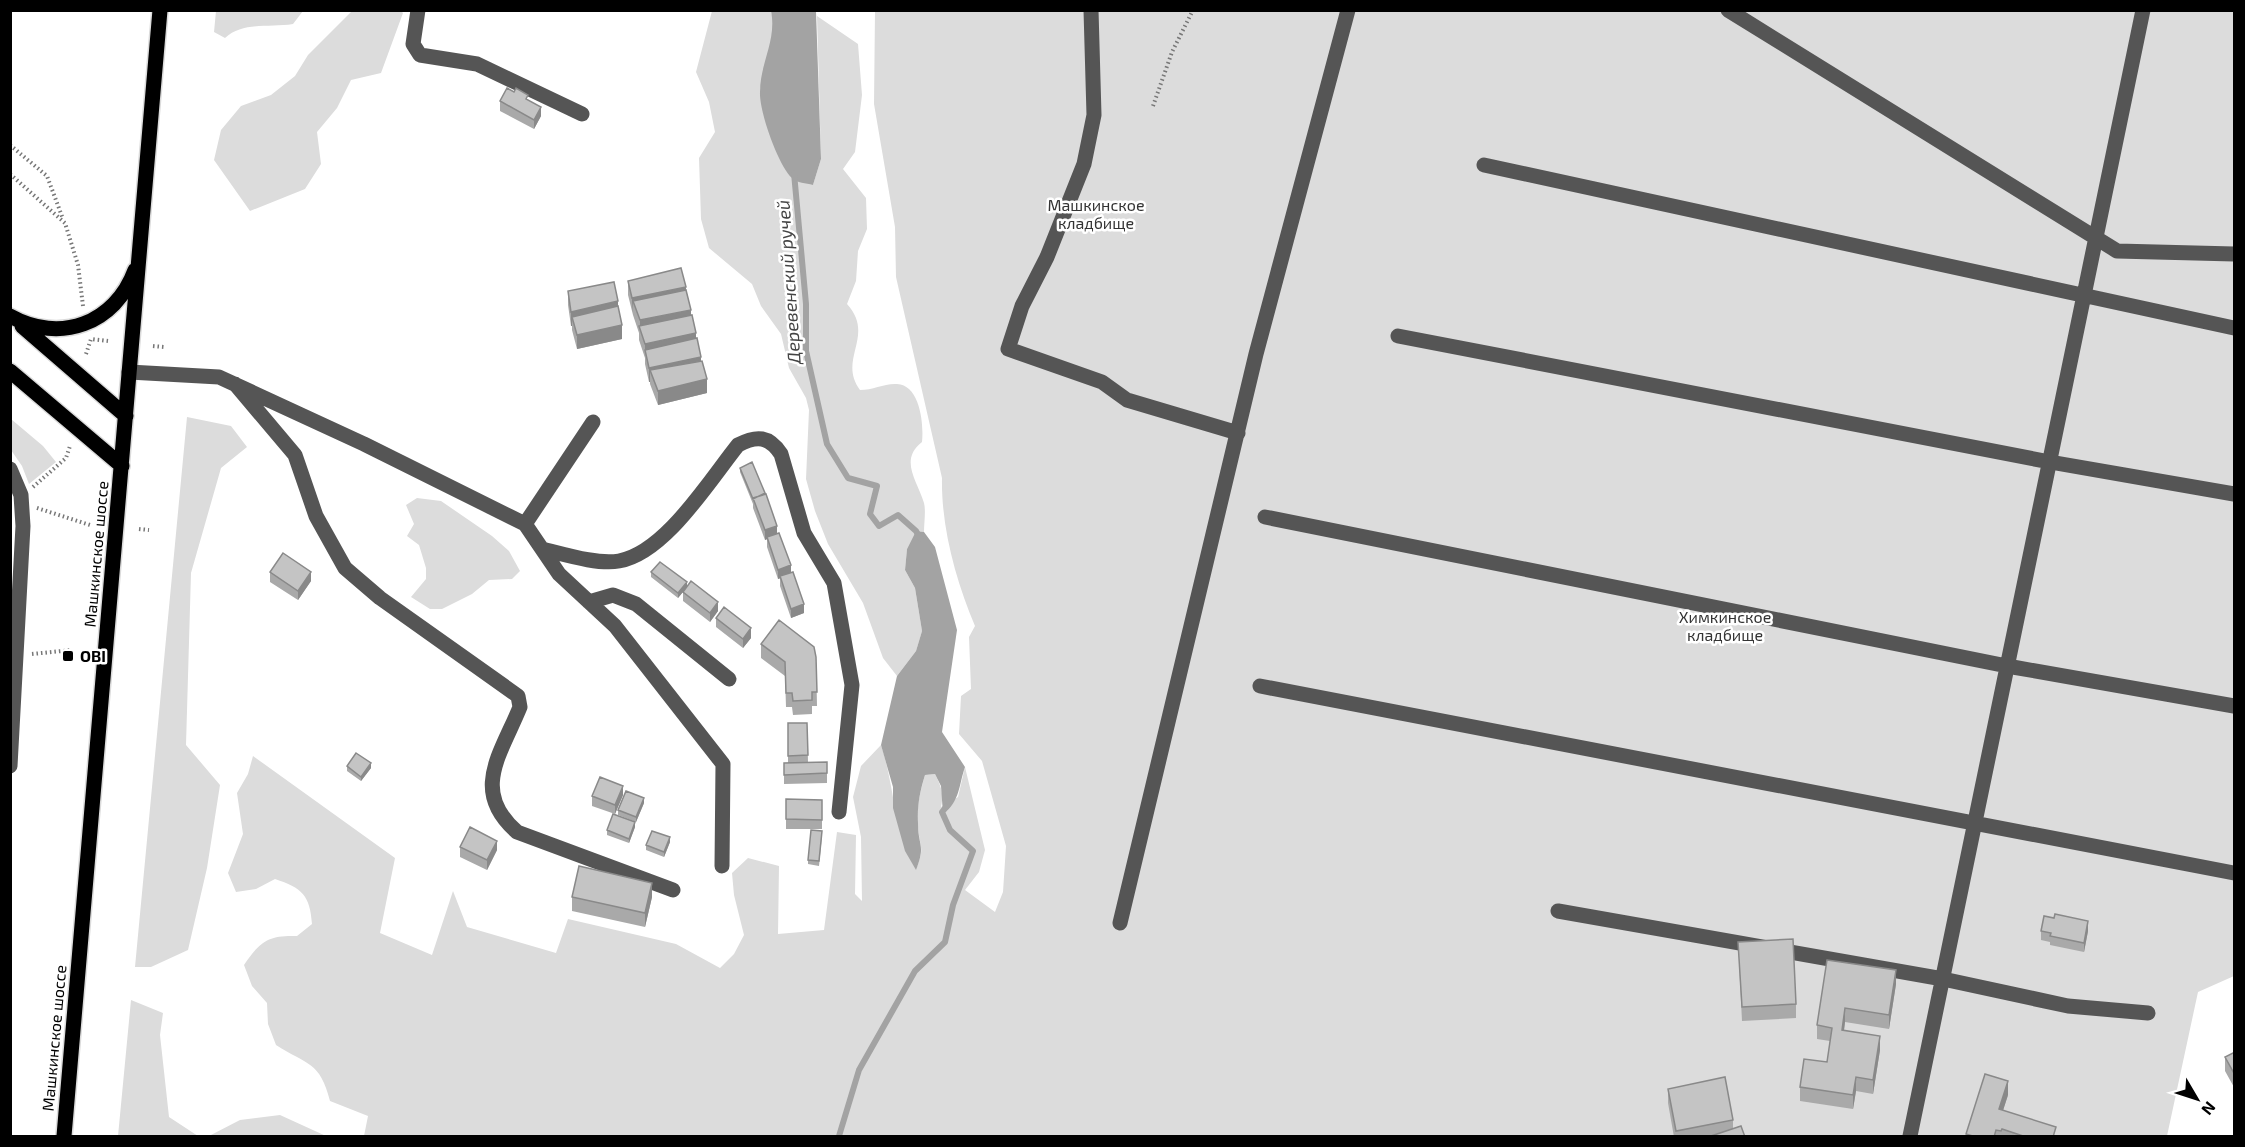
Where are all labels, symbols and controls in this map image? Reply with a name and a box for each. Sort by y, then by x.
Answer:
park label: Машкинское кладбище [1047,195,1145,232]
water label: Деревенский ручей [771,199,805,366]
street label: Машкинское шоссе [80,480,111,628]
park label: Химкинское кладбище [1679,607,1771,644]
place label: OBI [80,646,106,665]
marker: OBI [61,649,75,663]
street label: Машкинское шоссе [38,964,69,1112]
north arrow [2167,1069,2227,1129]
text: N [2198,1098,2220,1119]

